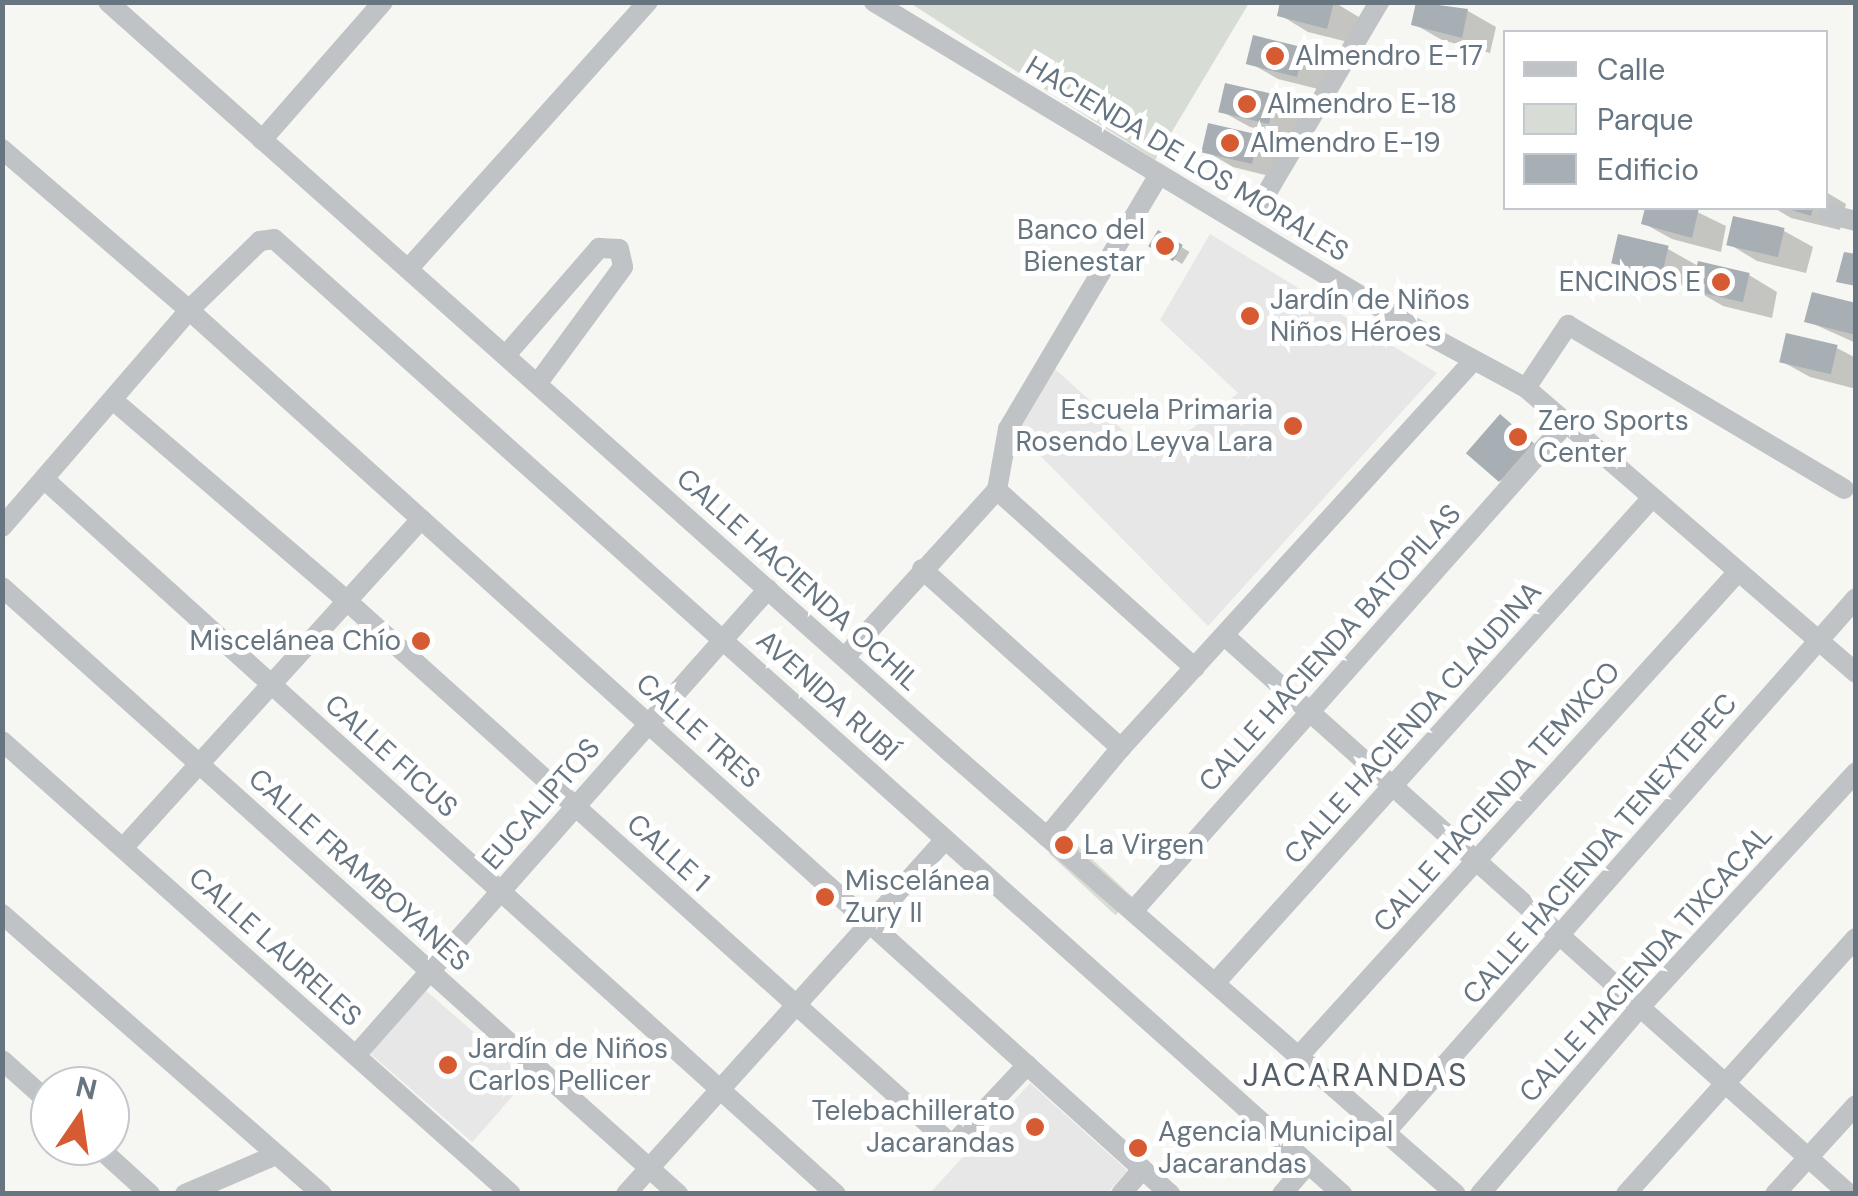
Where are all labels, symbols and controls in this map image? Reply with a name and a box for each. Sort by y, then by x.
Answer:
legend [1503,30,1828,210]
place label: Almendro E-17 [1295,39,1483,73]
marker: Almendro E-17 [1264,45,1286,67]
street label: HACIENDA DE LOS MORALES [1020,49,1354,269]
text: Calle [1597,50,1665,89]
place label: Almendro E-18 [1267,87,1457,121]
marker: Almendro E-18 [1236,93,1258,115]
text: Parque [1597,100,1694,139]
place label: Almendro E-19 [1250,126,1440,160]
marker: Almendro E-19 [1219,132,1241,154]
text: Edificio [1597,150,1699,189]
place label: Banco del Bienestar [1017,213,1145,279]
marker: Banco del Bienestar [1154,235,1176,257]
place label: ENCINOS E [1559,265,1701,299]
marker: ENCINOS E [1710,271,1732,293]
place label: Jardín de Niños Niños Héroes [1270,283,1470,349]
marker: Jardín de Niños Niños Héroes [1239,305,1261,327]
place label: Escuela Primaria Rosendo Leyva Lara [1016,393,1273,459]
place label: Zero Sports Center [1538,404,1689,470]
marker: Escuela Primaria Rosendo Leyva Lara [1282,415,1304,437]
marker: Zero Sports Center [1507,426,1529,448]
street label: CALLE HACIENDA OCHIL [670,462,926,698]
street label: CALLE HACIENDA BATOPILAS [1192,497,1468,799]
street label: CALLE HACIENDA CLAUDINA [1277,575,1549,871]
place label: Miscelánea Chío [190,624,401,658]
street label: AVENIDA RUBÍ [749,624,905,768]
marker: Miscelánea Chío [410,630,432,652]
street label: CALLE HACIENDA TEMIXCO [1367,655,1627,939]
street label: CALLE TRES [629,667,767,795]
street label: CALLE HACIENDA TENEXTEPEC [1456,687,1744,1011]
street label: CALLE FICUS [318,688,464,824]
street label: EUCALIPTOS [475,732,607,876]
street label: CALLE FRAMBOYANES [241,762,477,978]
street label: CALLE 1 [620,807,716,899]
street label: CALLE HACIENDA TIXCACAL [1513,819,1779,1109]
place label: La Virgen [1084,828,1204,862]
marker: La Virgen [1053,834,1075,856]
street label: CALLE LAURELES [182,861,368,1033]
place label: Miscelánea Zury II [845,864,990,930]
marker: Miscelánea Zury II [814,886,836,908]
place label: Jardín de Niños Carlos Pellicer [468,1032,668,1098]
marker: Jardín de Niños Carlos Pellicer [437,1054,459,1076]
district label: JACARANDAS [1243,1056,1469,1094]
north arrow [30,1066,130,1166]
text: N [72,1068,101,1109]
place label: Telebachillerato Jacarandas [811,1094,1015,1160]
place label: Agencia Municipal Jacarandas [1158,1115,1393,1181]
marker: Telebachillerato Jacarandas [1024,1116,1046,1138]
marker: Agencia Municipal Jacarandas [1127,1137,1149,1159]

